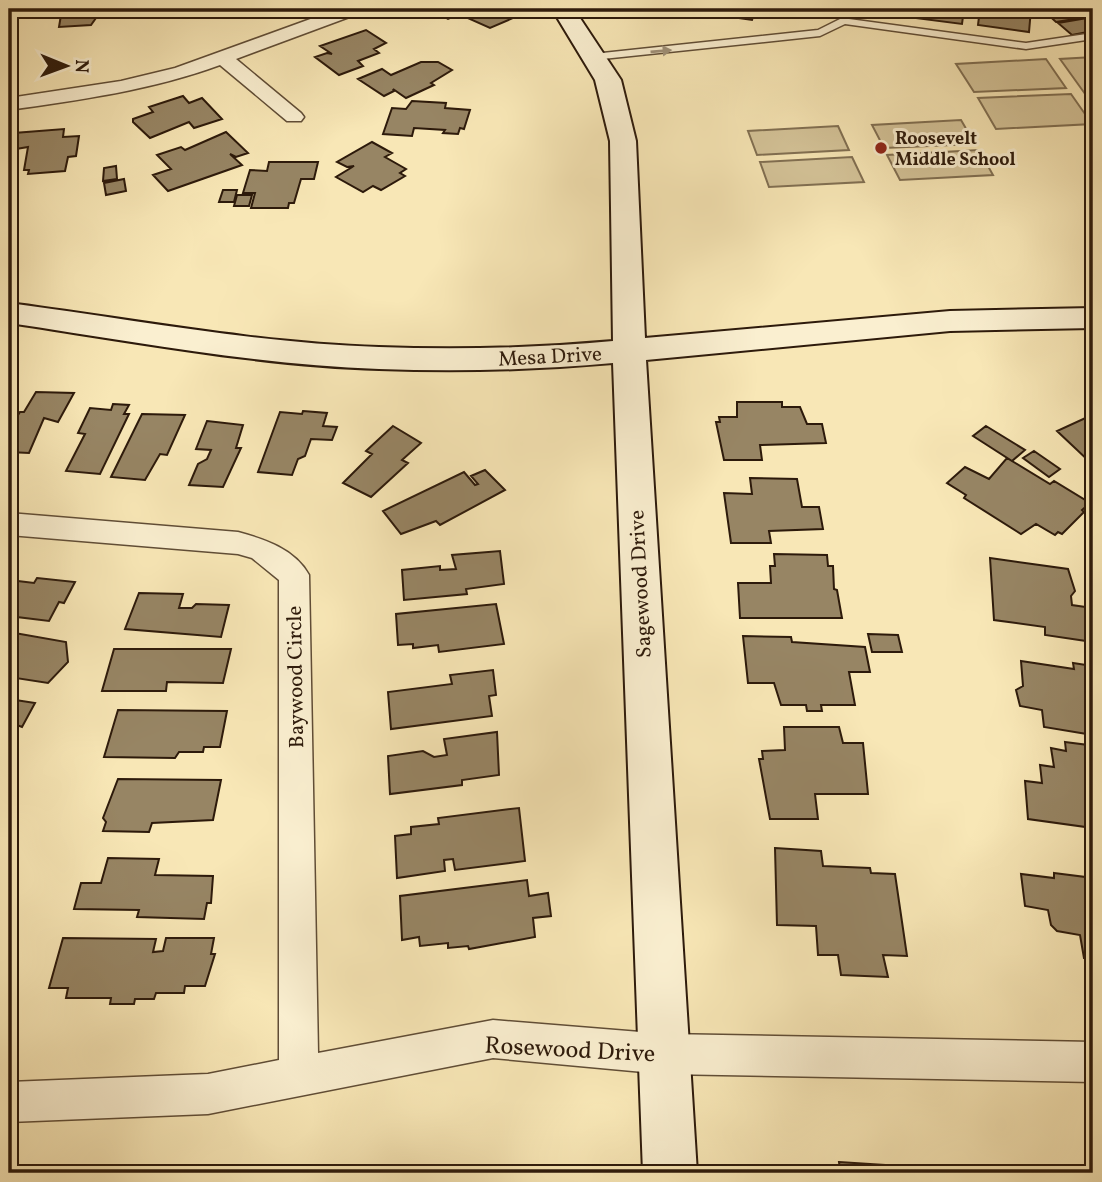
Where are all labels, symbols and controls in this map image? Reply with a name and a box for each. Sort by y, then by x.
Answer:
north arrow [32,32,102,102]
one-way arrow [650,45,672,56]
text: N [68,59,94,74]
place label: Roosevelt Middle School [895,127,1016,173]
marker: Roosevelt Middle School [873,140,889,156]
street label: Mesa Drive [497,340,603,375]
street label: Sagewood Drive [623,509,660,659]
street label: Baywood Circle [281,605,312,749]
street label: Rosewood Drive [484,1030,656,1072]

